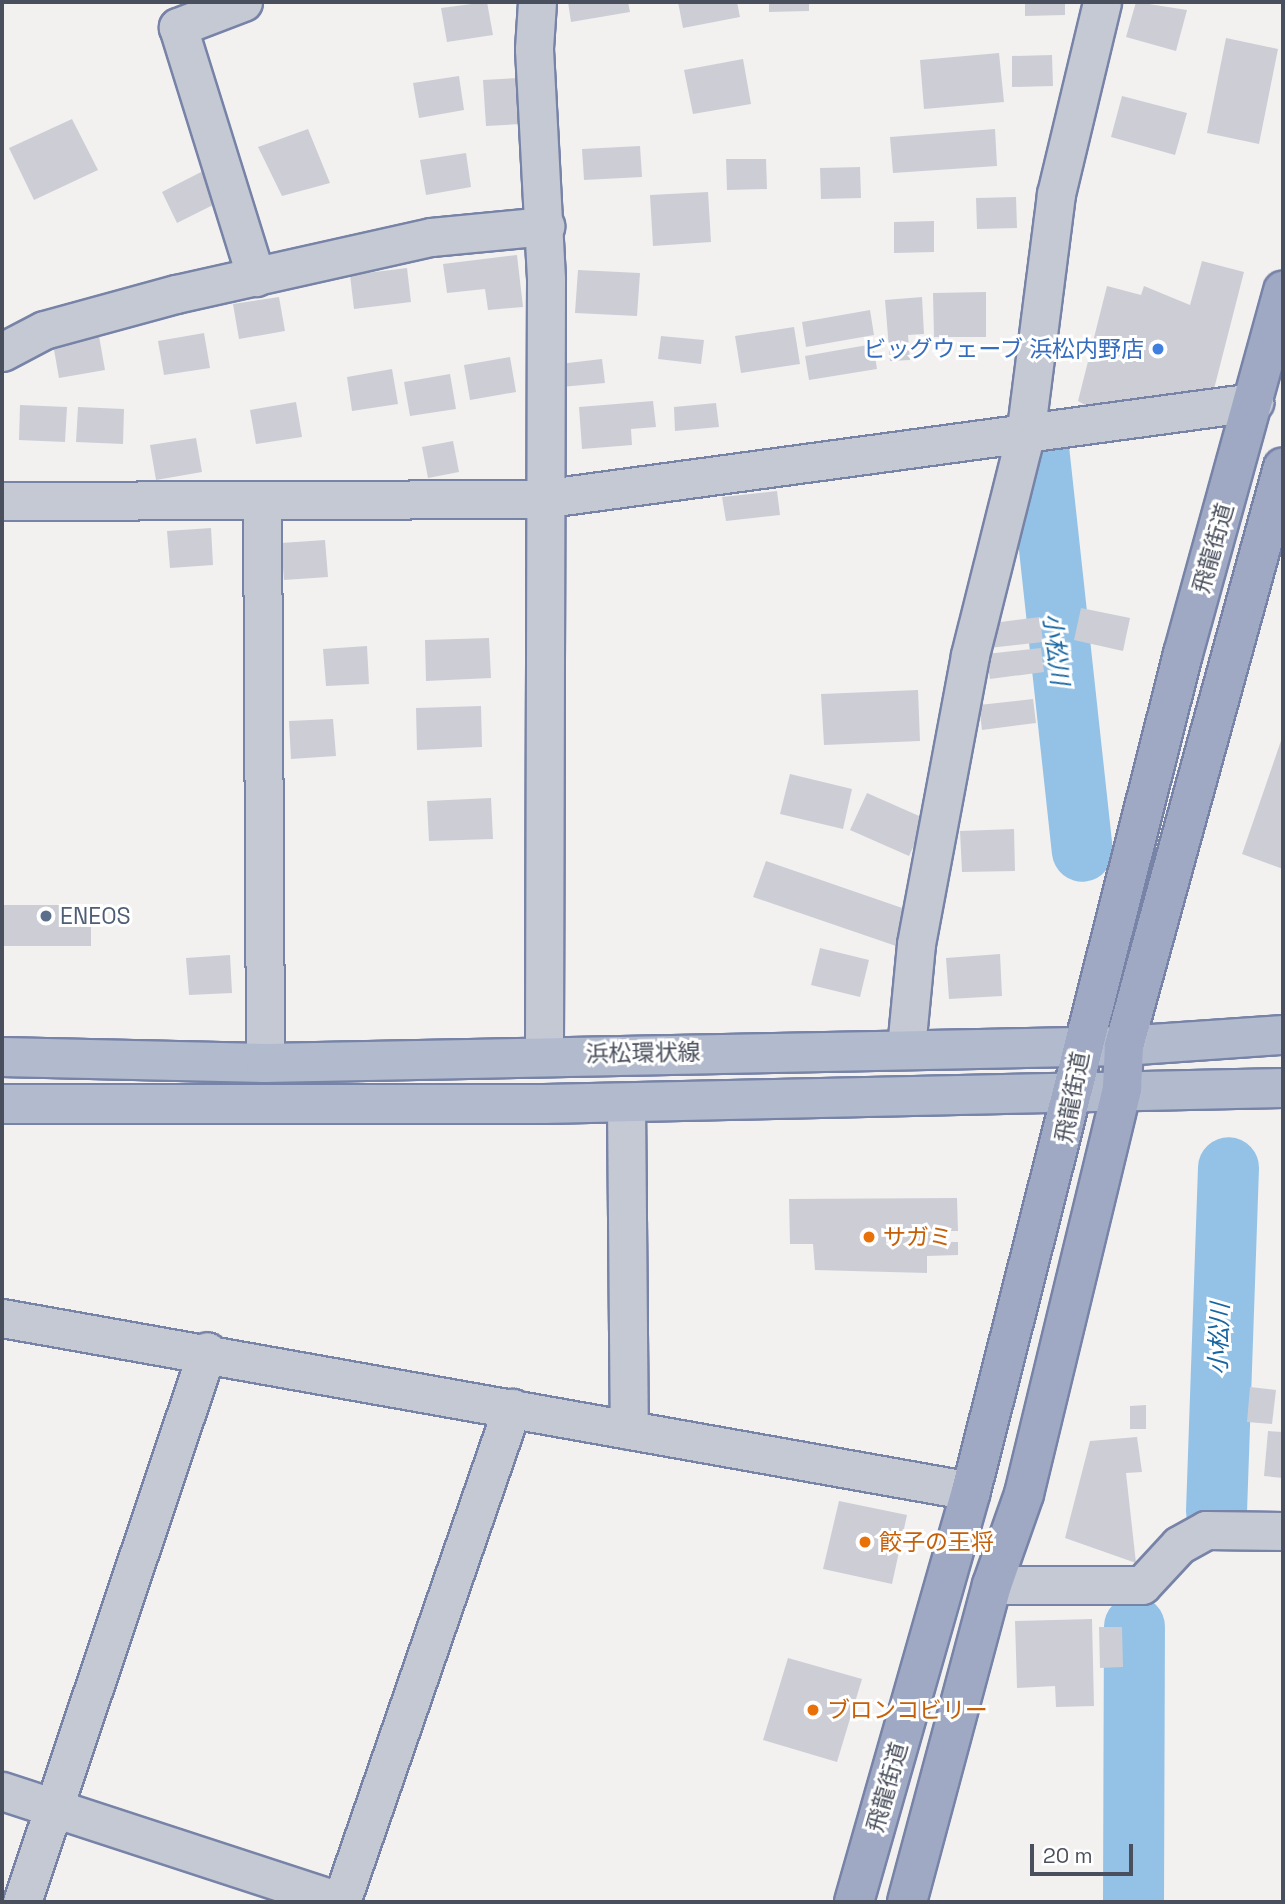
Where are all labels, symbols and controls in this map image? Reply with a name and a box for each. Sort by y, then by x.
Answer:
place label: ビッグウェーブ 浜松内野店 [862,335,1144,363]
marker: ビッグウェーブ 浜松内野店 [1150,341,1166,357]
street label: 飛龍街道 [1187,500,1239,596]
water label: 小松川 [1037,612,1075,686]
place label: ENEOS [60,902,131,930]
marker: ENEOS [38,908,54,924]
street label: 浜松環状線 [585,1038,701,1068]
street label: 飛龍街道 [1050,1049,1094,1145]
place label: サガミ [883,1223,952,1251]
marker: サガミ [861,1229,877,1245]
water label: 小松川 [1203,1303,1235,1375]
place label: 餃子の王将 [879,1528,994,1556]
marker: 餃子の王将 [857,1534,873,1550]
place label: ブロンコビリー [827,1696,988,1724]
marker: ブロンコビリー [805,1702,821,1718]
street label: 飛龍街道 [861,1739,913,1835]
scale bar [1033,1830,1136,1874]
text: 20 m [1043,1842,1093,1869]

